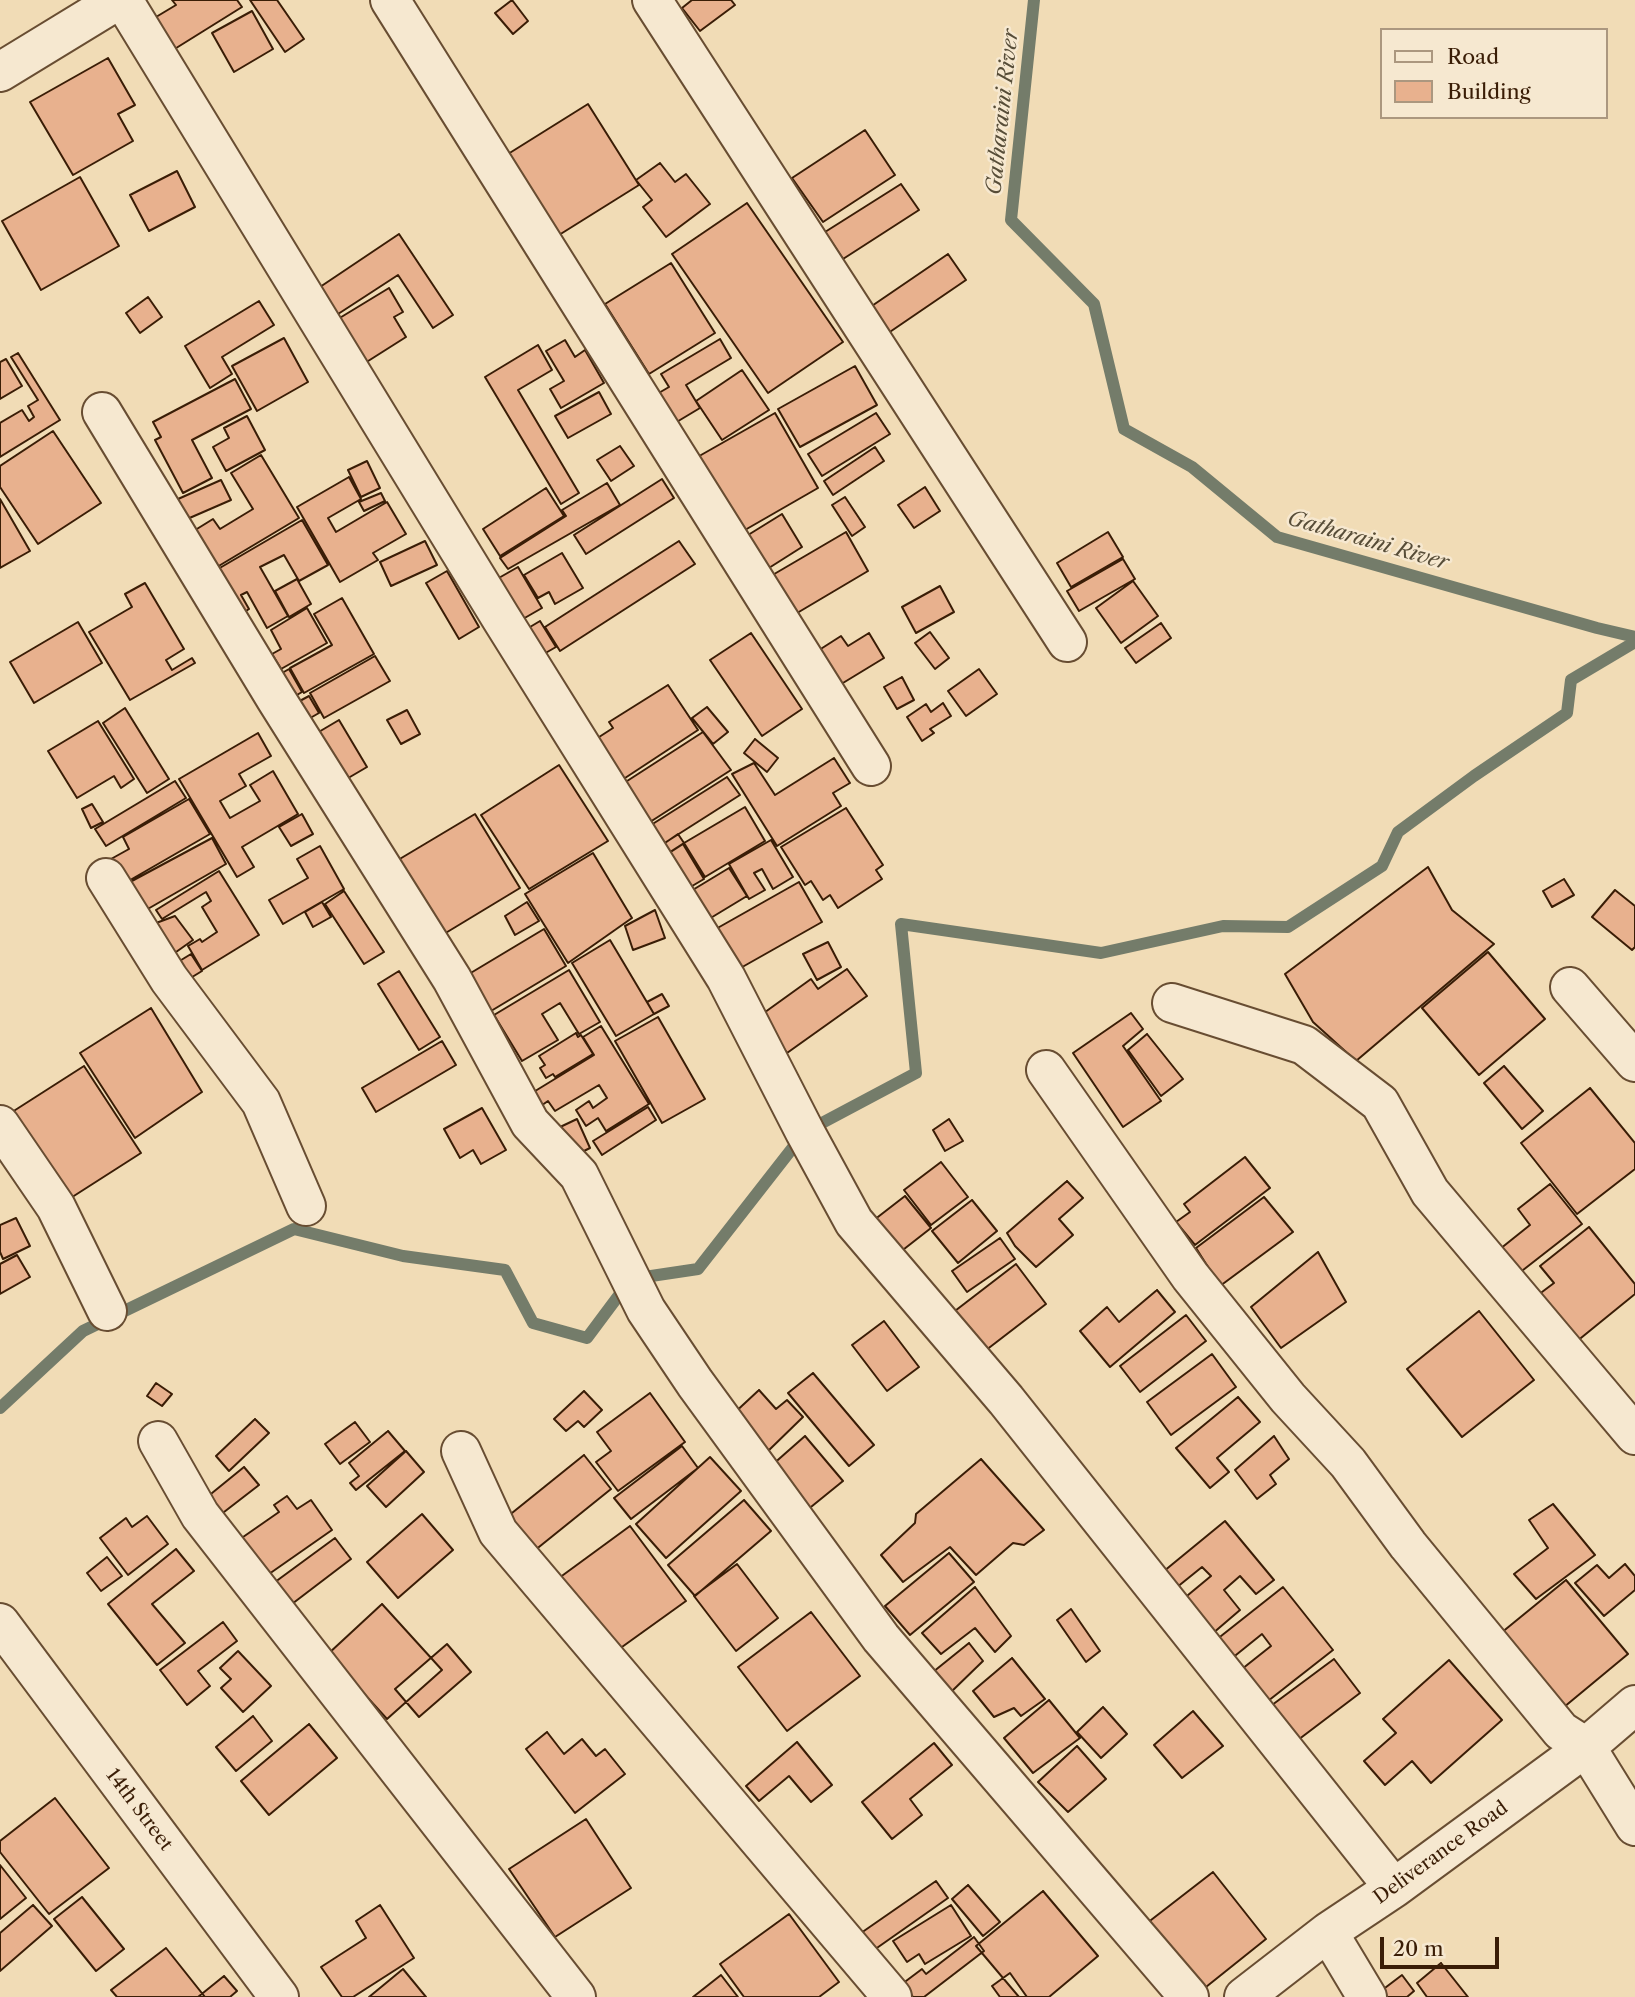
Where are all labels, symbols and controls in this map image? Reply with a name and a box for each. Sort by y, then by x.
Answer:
water label: Gatharaini River [982,28,1024,196]
legend [1380,28,1607,119]
text: Road [1447,44,1499,69]
text: Building [1447,79,1531,104]
water label: Gatharaini River [1285,506,1451,576]
street label: 14th Street [101,1765,177,1855]
street label: Deliverance Road [1370,1797,1512,1909]
scale bar [1383,1924,1502,1968]
text: 20 m [1393,1936,1444,1961]

